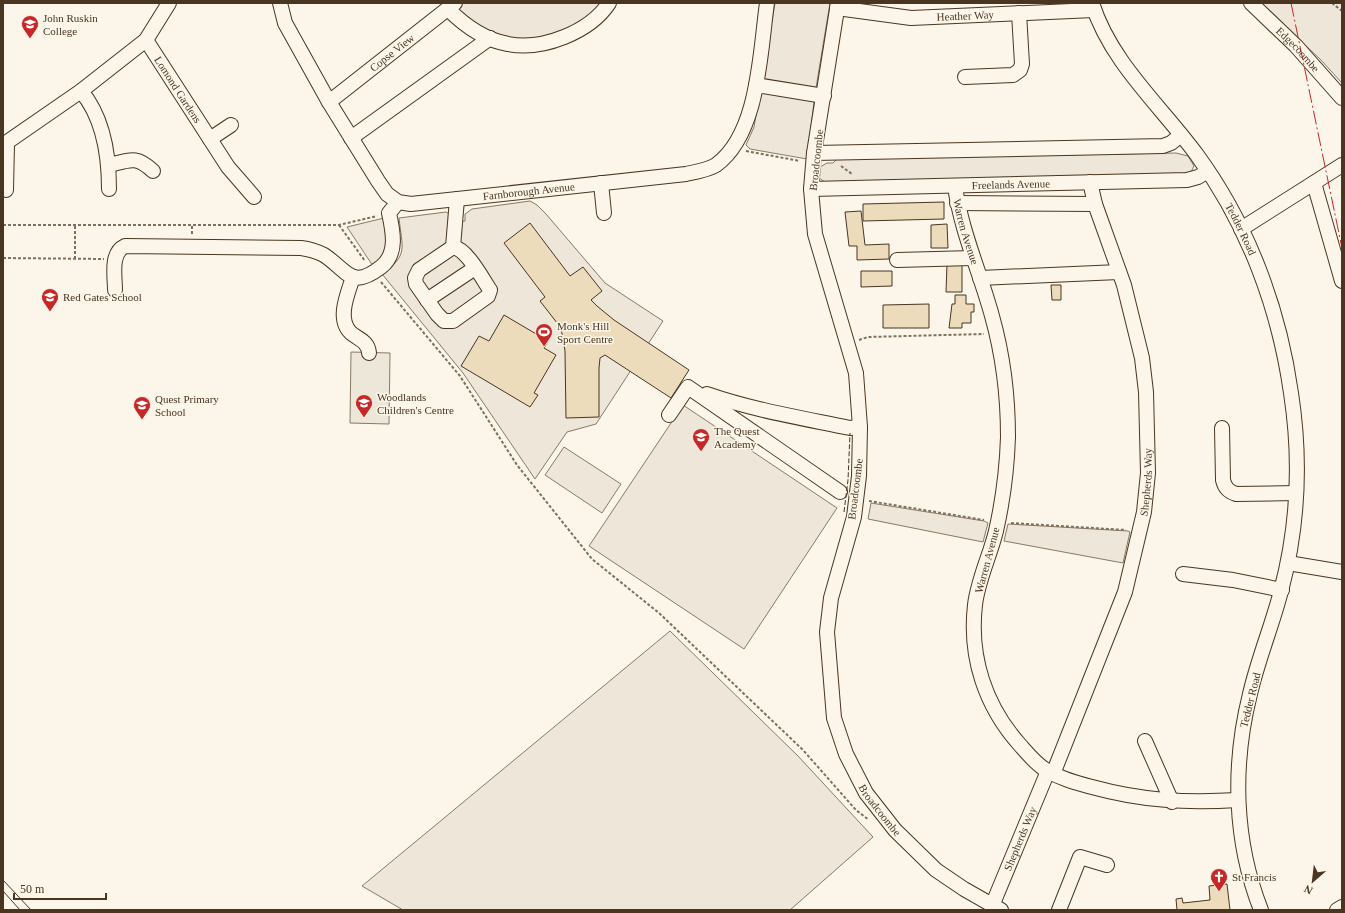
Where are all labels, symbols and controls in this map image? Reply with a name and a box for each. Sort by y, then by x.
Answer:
street label: Heather Way [936,8,995,23]
place label: John Ruskin College [43,12,98,37]
school or university icon: John Ruskin College [20,14,40,39]
street label: Edgecoombe [1274,24,1322,74]
street label: Copse View [367,31,417,74]
street label: Lomond Gardens [152,54,204,125]
street label: Broadcoombe [807,129,825,191]
street label: Freelands Avenue [972,177,1050,191]
street label: Farnborough Avenue [482,180,575,202]
street label: Warren Avenue [951,198,981,266]
street label: Tedder Road [1223,201,1259,257]
school or university icon: Red Gates School [40,287,60,312]
place label: Red Gates School [63,291,142,303]
place label: Monk's Hill Sport Centre [557,320,613,345]
sports icon: Monk's Hill Sport Centre [534,322,554,347]
place label: Woodlands Children's Centre [377,391,454,416]
place label: Quest Primary School [155,393,219,418]
school or university icon: Woodlands Children's Centre [354,393,374,418]
school or university icon: Quest Primary School [132,395,152,420]
place label: The Quest Academy [714,425,760,450]
school or university icon: The Quest Academy [691,427,711,452]
street label: Shepherds Way [1137,447,1154,517]
street label: Broadcoombe [845,458,865,520]
street label: Warren Avenue [972,526,1002,594]
street label: Tedder Road [1237,671,1263,729]
street label: Broadcoombe [857,782,903,838]
street label: Shepherds Way [1001,804,1039,872]
north arrow [1293,861,1333,901]
church icon: St Francis [1209,867,1229,892]
place label: St Francis [1232,871,1276,883]
scale bar [14,875,106,901]
text: 50 m [20,882,45,896]
text: N [1302,883,1315,897]

